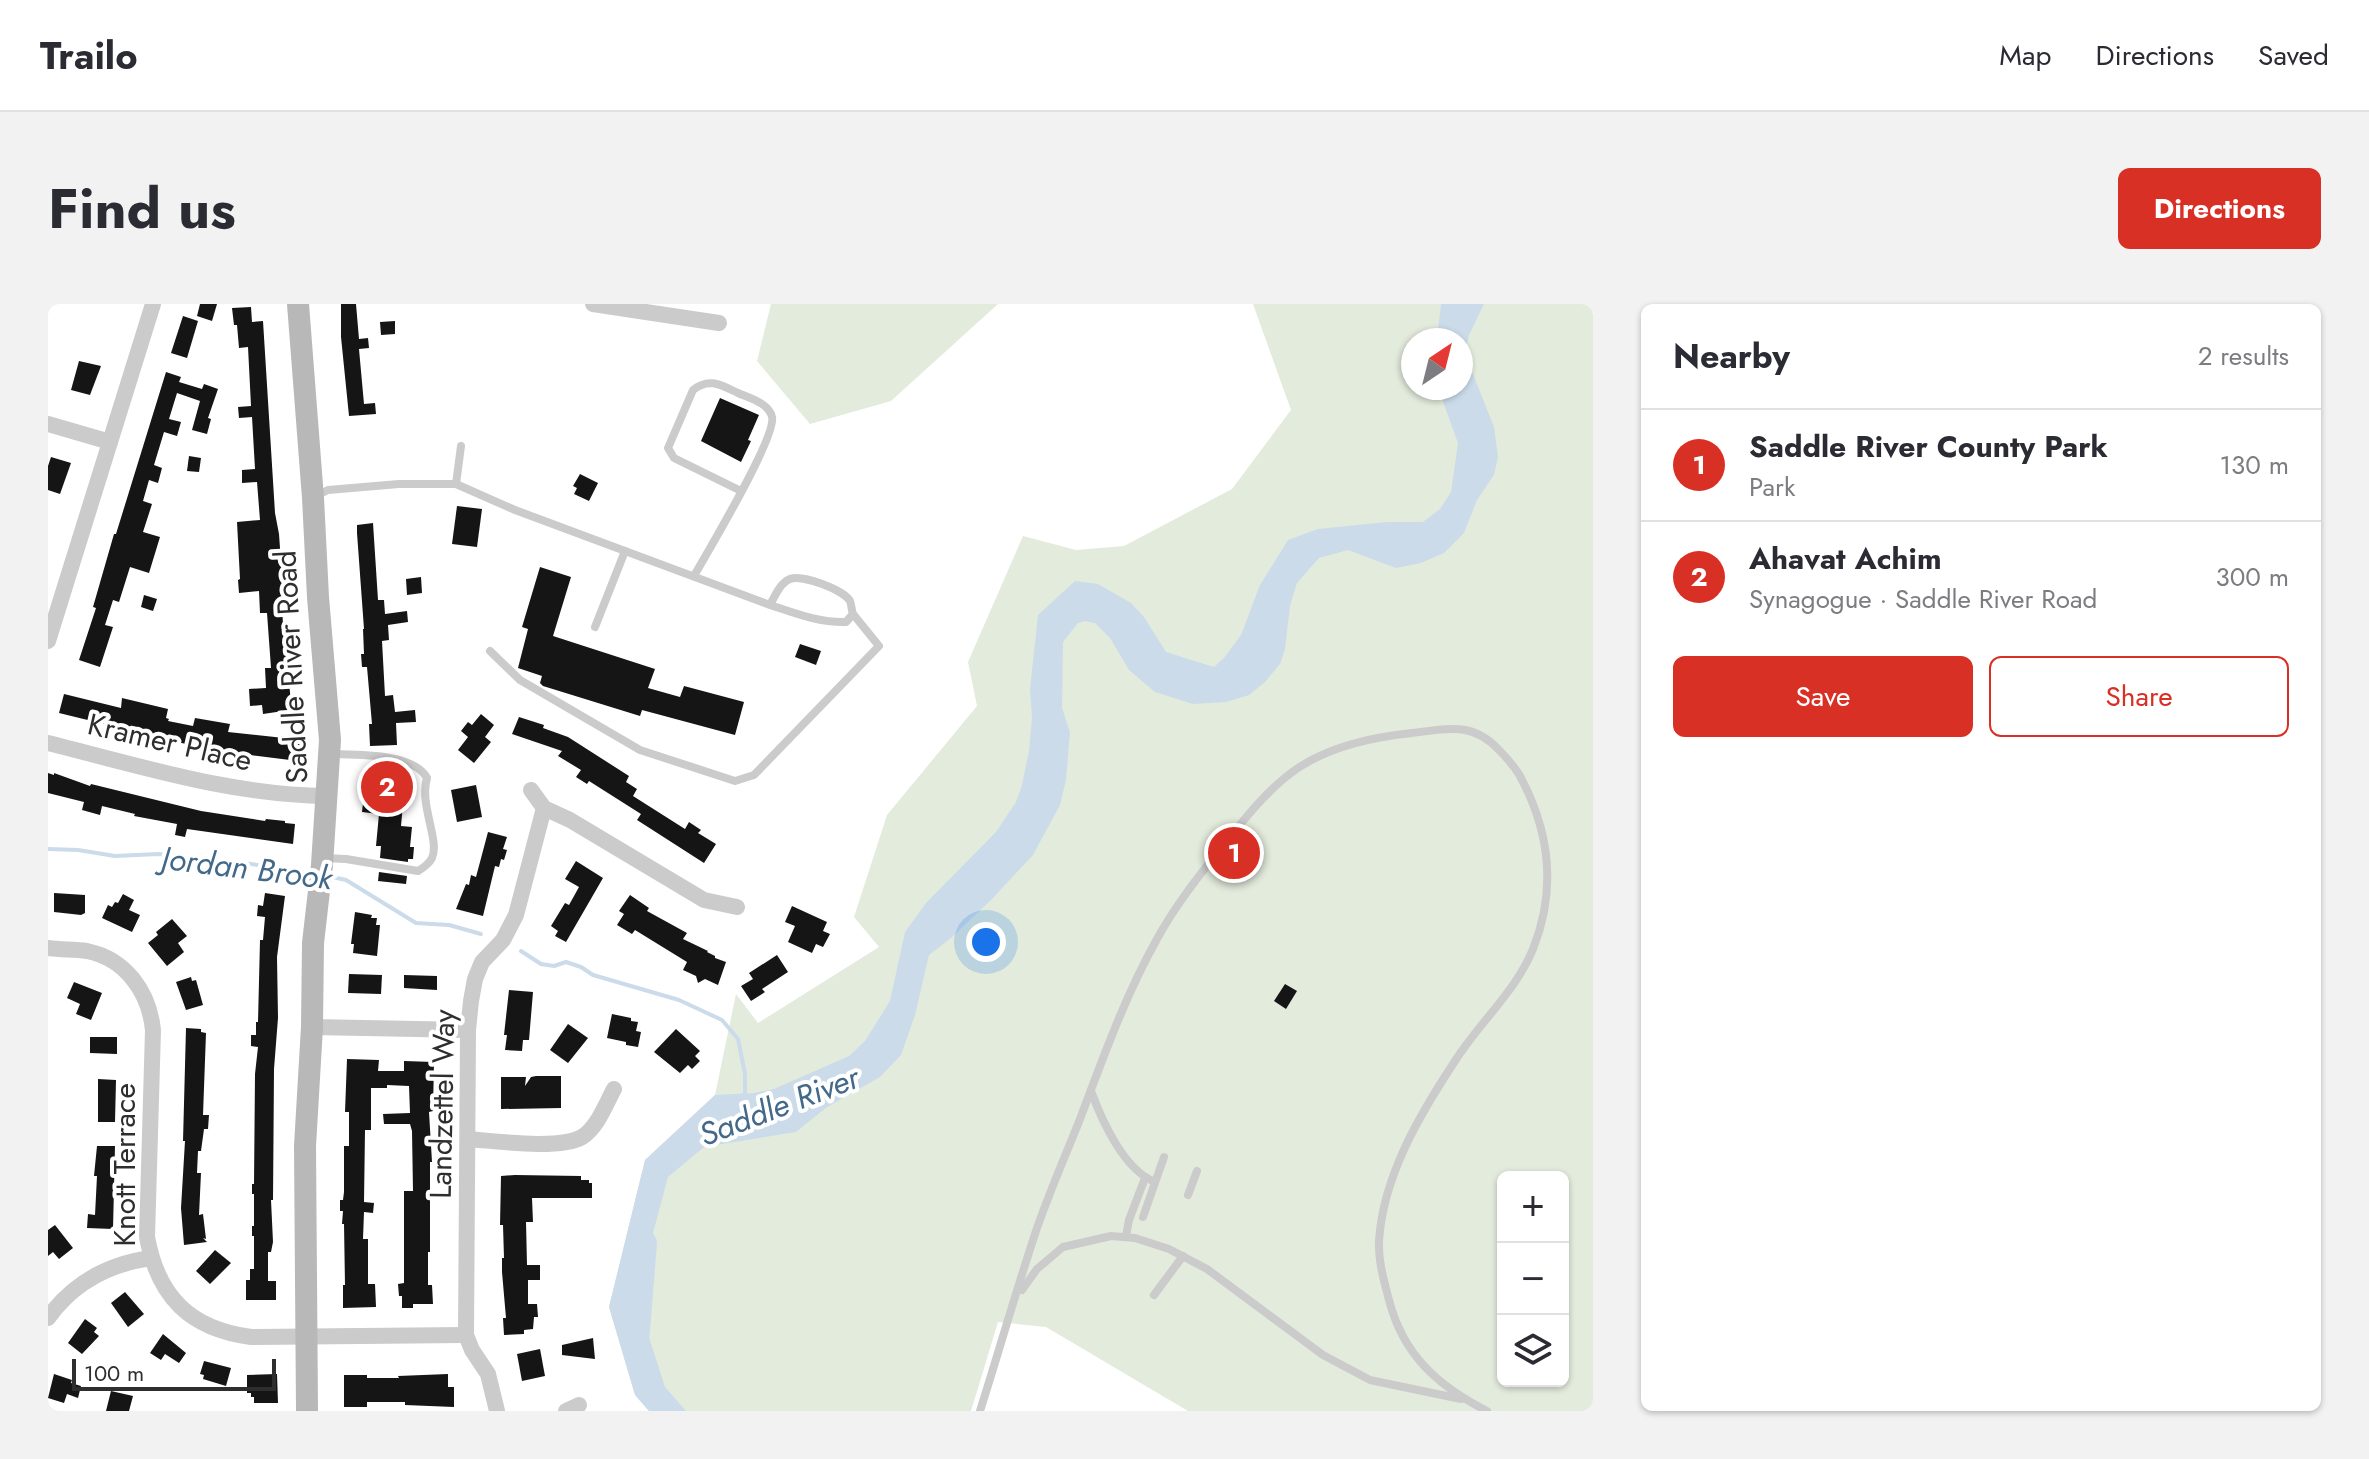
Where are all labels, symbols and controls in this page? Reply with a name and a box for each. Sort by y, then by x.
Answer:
text: Trailo [40,28,138,83]
text: Map [1999,35,2051,76]
text: Directions [2095,35,2214,76]
text: Saved [2258,35,2329,76]
text: Find us [48,168,236,249]
button: Directions [2118,168,2321,249]
north arrow [1401,328,1473,400]
text: Nearby [1673,332,1790,381]
text: 2 results [2198,337,2289,375]
text: Saddle River County Park [1749,425,2108,468]
text: 1 [1692,446,1706,484]
text: 130 m [2219,446,2289,484]
text: Park [1749,468,1795,506]
text: Ahavat Achim [1749,537,1941,580]
street label: Saddle River Road [263,549,319,785]
text: 2 [1690,558,1708,596]
text: 300 m [2216,558,2289,596]
text: Synagogue · Saddle River Road [1749,580,2097,618]
button: Save [1673,656,1973,737]
button: Share [1989,656,2289,737]
street label: Kramer Place [84,702,256,782]
pin: 2 [361,757,413,817]
pin: 1 [1208,823,1260,883]
water label: Jordan Brook [153,834,336,901]
your location [966,922,1006,962]
street label: Landzettel Way [419,1008,465,1199]
water label: Saddle River [692,1054,868,1158]
street label: Knott Terrace [103,1083,146,1247]
map controls [1497,1171,1569,1387]
button: + [1497,1171,1569,1243]
button: − [1497,1243,1569,1315]
button: layers [1497,1315,1569,1387]
scale bar [72,1355,276,1391]
text: 100 m [84,1357,144,1389]

